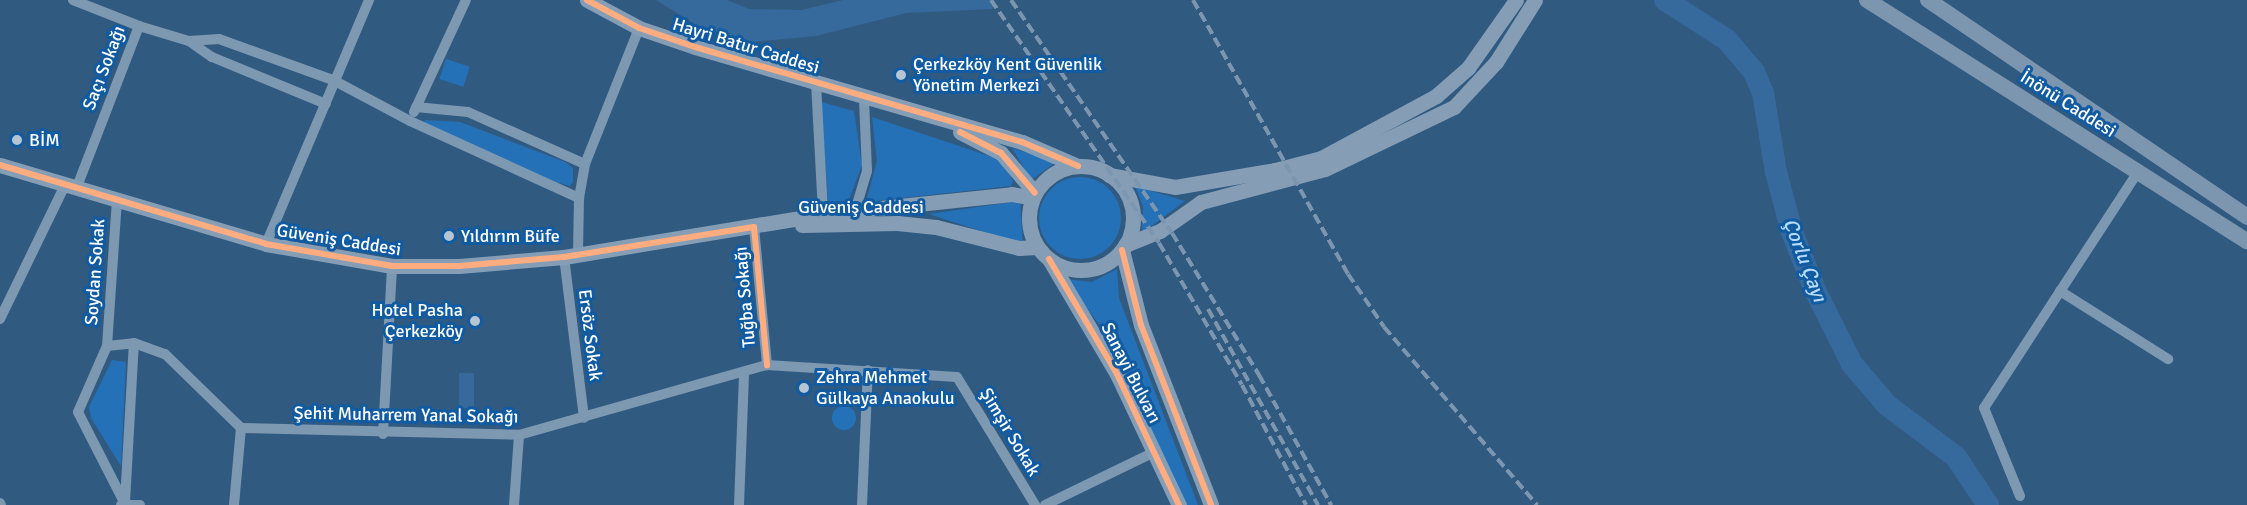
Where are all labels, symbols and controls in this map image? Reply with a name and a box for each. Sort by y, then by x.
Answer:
street label: Hayri Batur Caddesi [670,13,822,79]
street label: Saçı Sokağı [78,23,130,113]
place label: Çerkezköy Kent Güvenlik Yönetim Merkezi [913,54,1102,97]
street label: İnönü Caddesi [2016,66,2120,142]
marker: Çerkezköy Kent Güvenlik Yönetim Merkezi [894,68,908,82]
place label: BİM [29,129,60,151]
marker: BİM [10,133,24,147]
street label: Güveniş Caddesi [798,196,924,218]
water label: Çorlu Çayı [1778,215,1832,305]
street label: Soydan Sokak [81,218,109,326]
street label: Güveniş Caddesi [275,220,403,260]
place label: Yıldırım Büfe [461,225,560,247]
marker: Yıldırım Büfe [442,229,456,243]
street label: Tuğba Sokağı [730,246,760,348]
street label: Ersöz Sokak [574,288,606,382]
place label: Hotel Pasha Çerkezköy [372,300,463,342]
marker: Hotel Pasha Çerkezköy [468,314,482,328]
street label: Sanayi Bulvarı [1096,319,1166,427]
place label: Zehra Mehmet Gülkaya Anaokulu [816,367,955,410]
marker: Zehra Mehmet Gülkaya Anaokulu [797,381,811,395]
street label: Şimşir Sokak [975,384,1045,480]
street label: Şehit Muharrem Yanal Sokağı [293,402,519,428]

